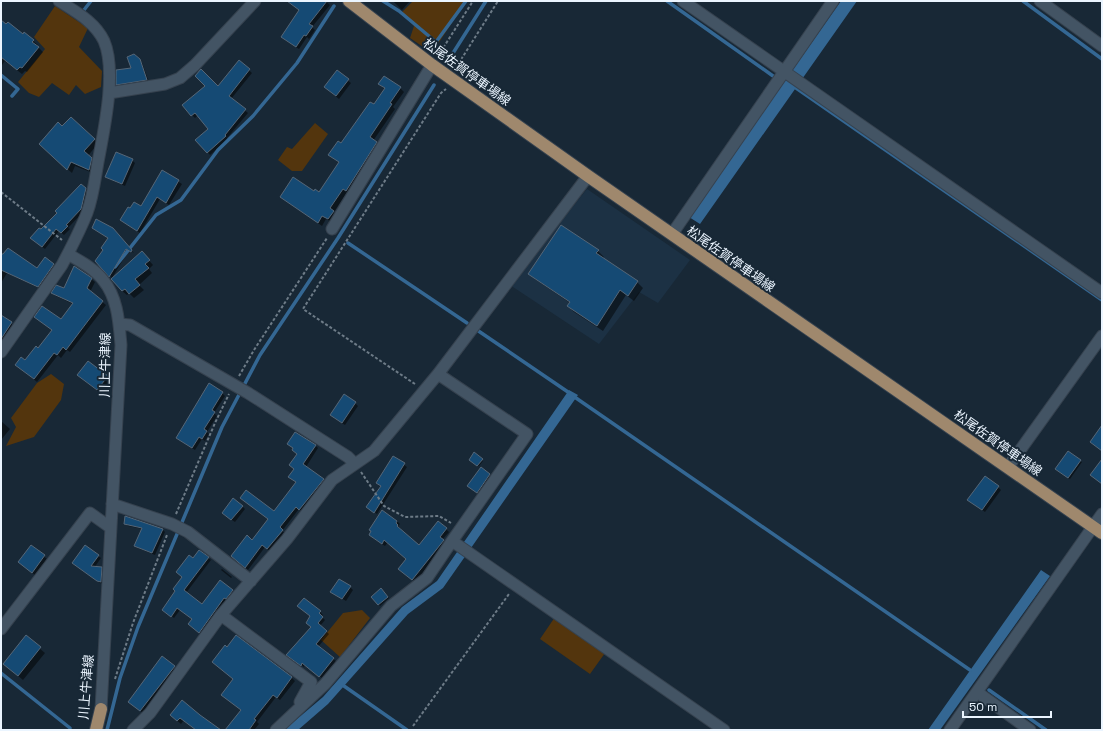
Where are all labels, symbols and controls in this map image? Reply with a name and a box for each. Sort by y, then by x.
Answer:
street label: 松尾佐賀停車場線 [420,35,514,109]
street label: 松尾佐賀停車場線 [684,222,778,296]
street label: 川上牛津線 [96,332,114,398]
street label: 松尾佐賀停車場線 [951,406,1045,480]
street label: 川上牛津線 [75,654,97,720]
scale bar [963,693,1051,719]
text: 50 m [969,699,997,715]

